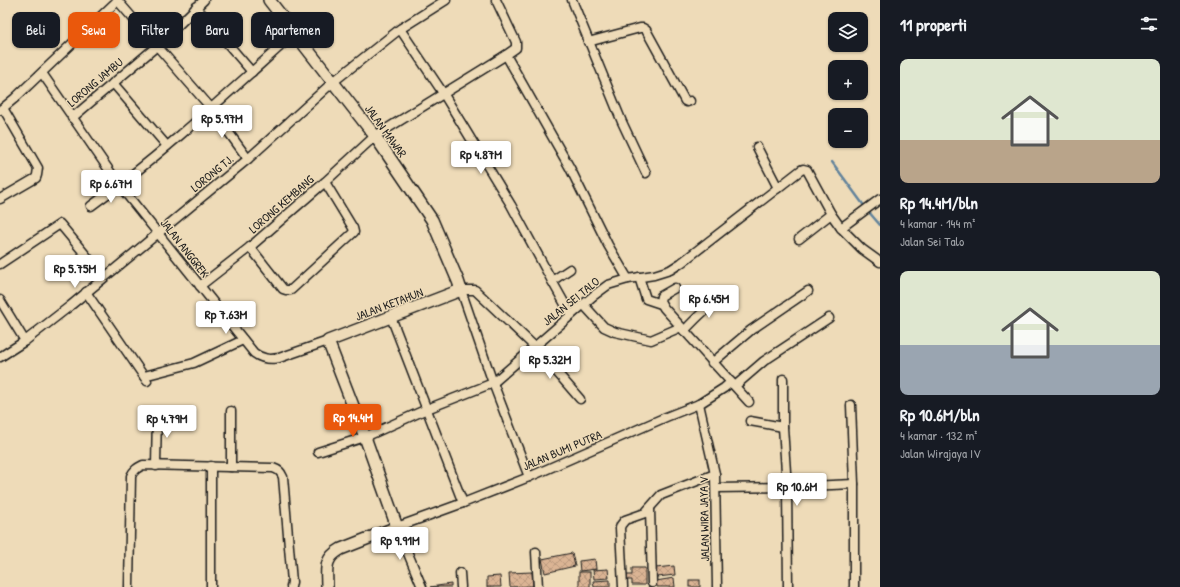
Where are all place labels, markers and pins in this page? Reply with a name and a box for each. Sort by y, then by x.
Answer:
pin: Rp 5.97M [181,105,263,139]
pin: Rp 4.87M [440,141,522,175]
pin: Rp 6.67M [70,170,152,204]
pin: Rp 5.75M [34,255,116,289]
pin: Rp 6.45M [668,285,750,319]
pin: Rp 7.63M [185,301,267,335]
pin: Rp 5.32M [509,346,591,380]
pin: Rp 14.4M [312,404,394,438]
pin: Rp 4.79M [126,405,208,439]
pin: Rp 10.6M [756,473,838,507]
pin: Rp 9.91M [359,527,441,561]

